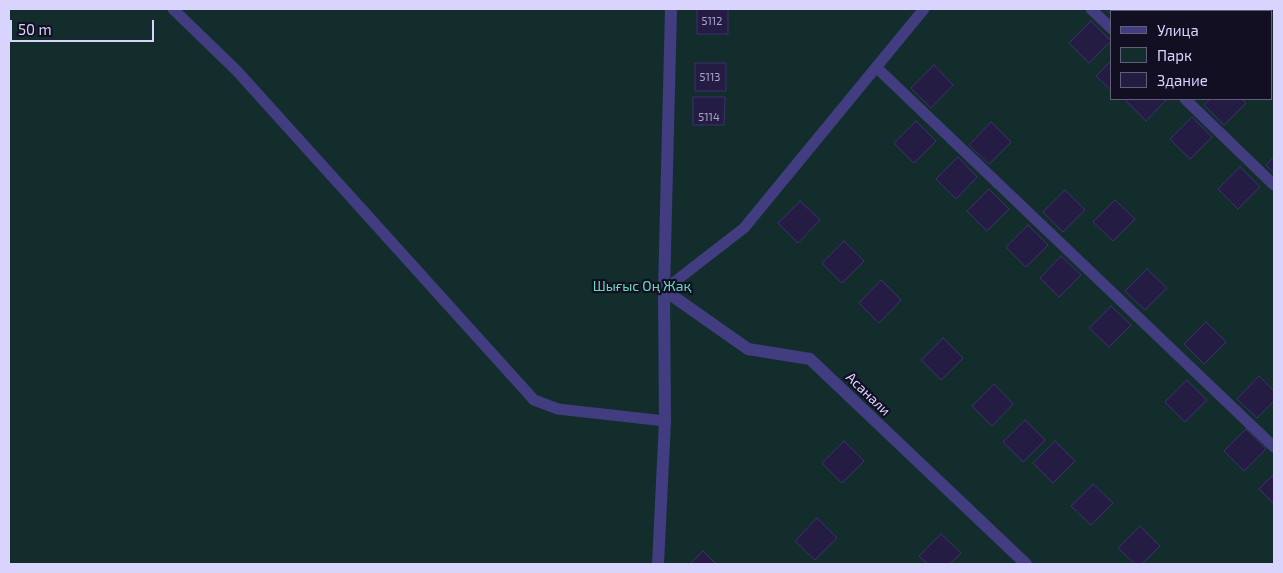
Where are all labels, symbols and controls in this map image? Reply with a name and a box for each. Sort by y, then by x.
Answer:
scale bar [12,10,156,42]
legend [1110,10,1273,100]
house number: 5112 [702,14,722,28]
text: 50 m [18,20,52,38]
text: Улица [1157,21,1199,39]
text: Парк [1157,46,1192,64]
house number: 5113 [700,70,720,84]
text: Здание [1157,71,1208,89]
house number: 5114 [698,110,720,124]
park label: Шығыс Оң Жақ [593,278,691,294]
street label: Асанали [842,369,894,419]

